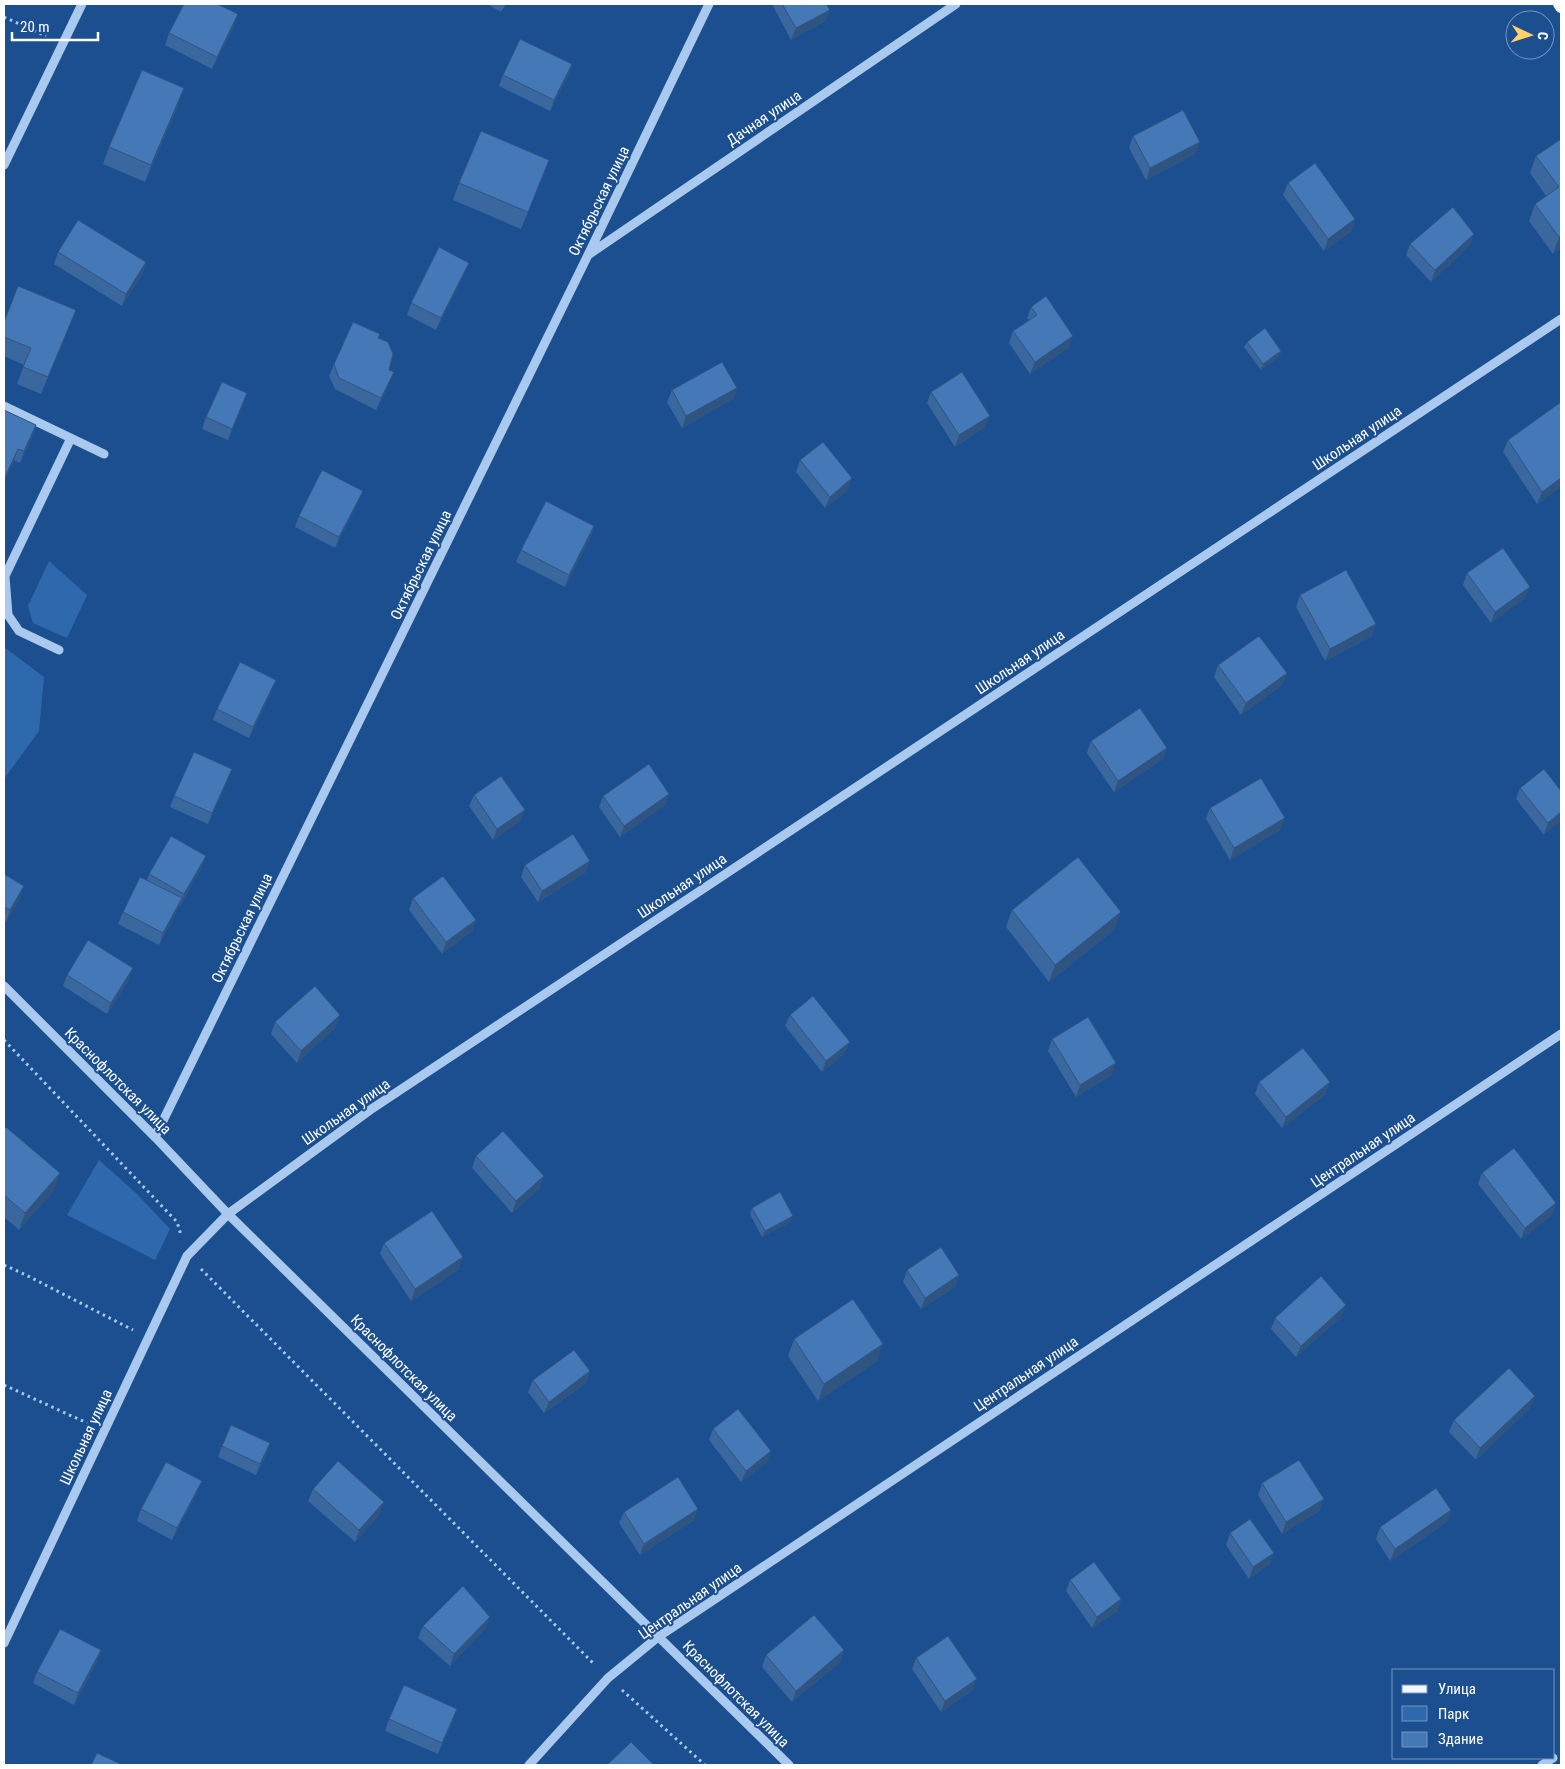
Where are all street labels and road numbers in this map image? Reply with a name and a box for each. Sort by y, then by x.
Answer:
street label: Дачная улица [723,86,805,150]
street label: Октябрьская улица [565,143,633,259]
street label: Школьная улица [1309,402,1405,474]
street label: Октябрьская улица [387,507,455,623]
street label: Школьная улица [972,626,1068,698]
street label: Школьная улица [634,850,730,922]
street label: Октябрьская улица [208,870,276,986]
street label: Краснофлотская улица [61,1024,175,1138]
street label: Школьная улица [299,1075,393,1149]
street label: Центральная улица [1307,1108,1419,1192]
street label: Краснофлотская улица [347,1311,461,1425]
street label: Центральная улица [970,1332,1082,1416]
street label: Школьная улица [56,1386,116,1488]
street label: Центральная улица [635,1559,745,1643]
street label: Краснофлотская улица [679,1637,793,1751]

